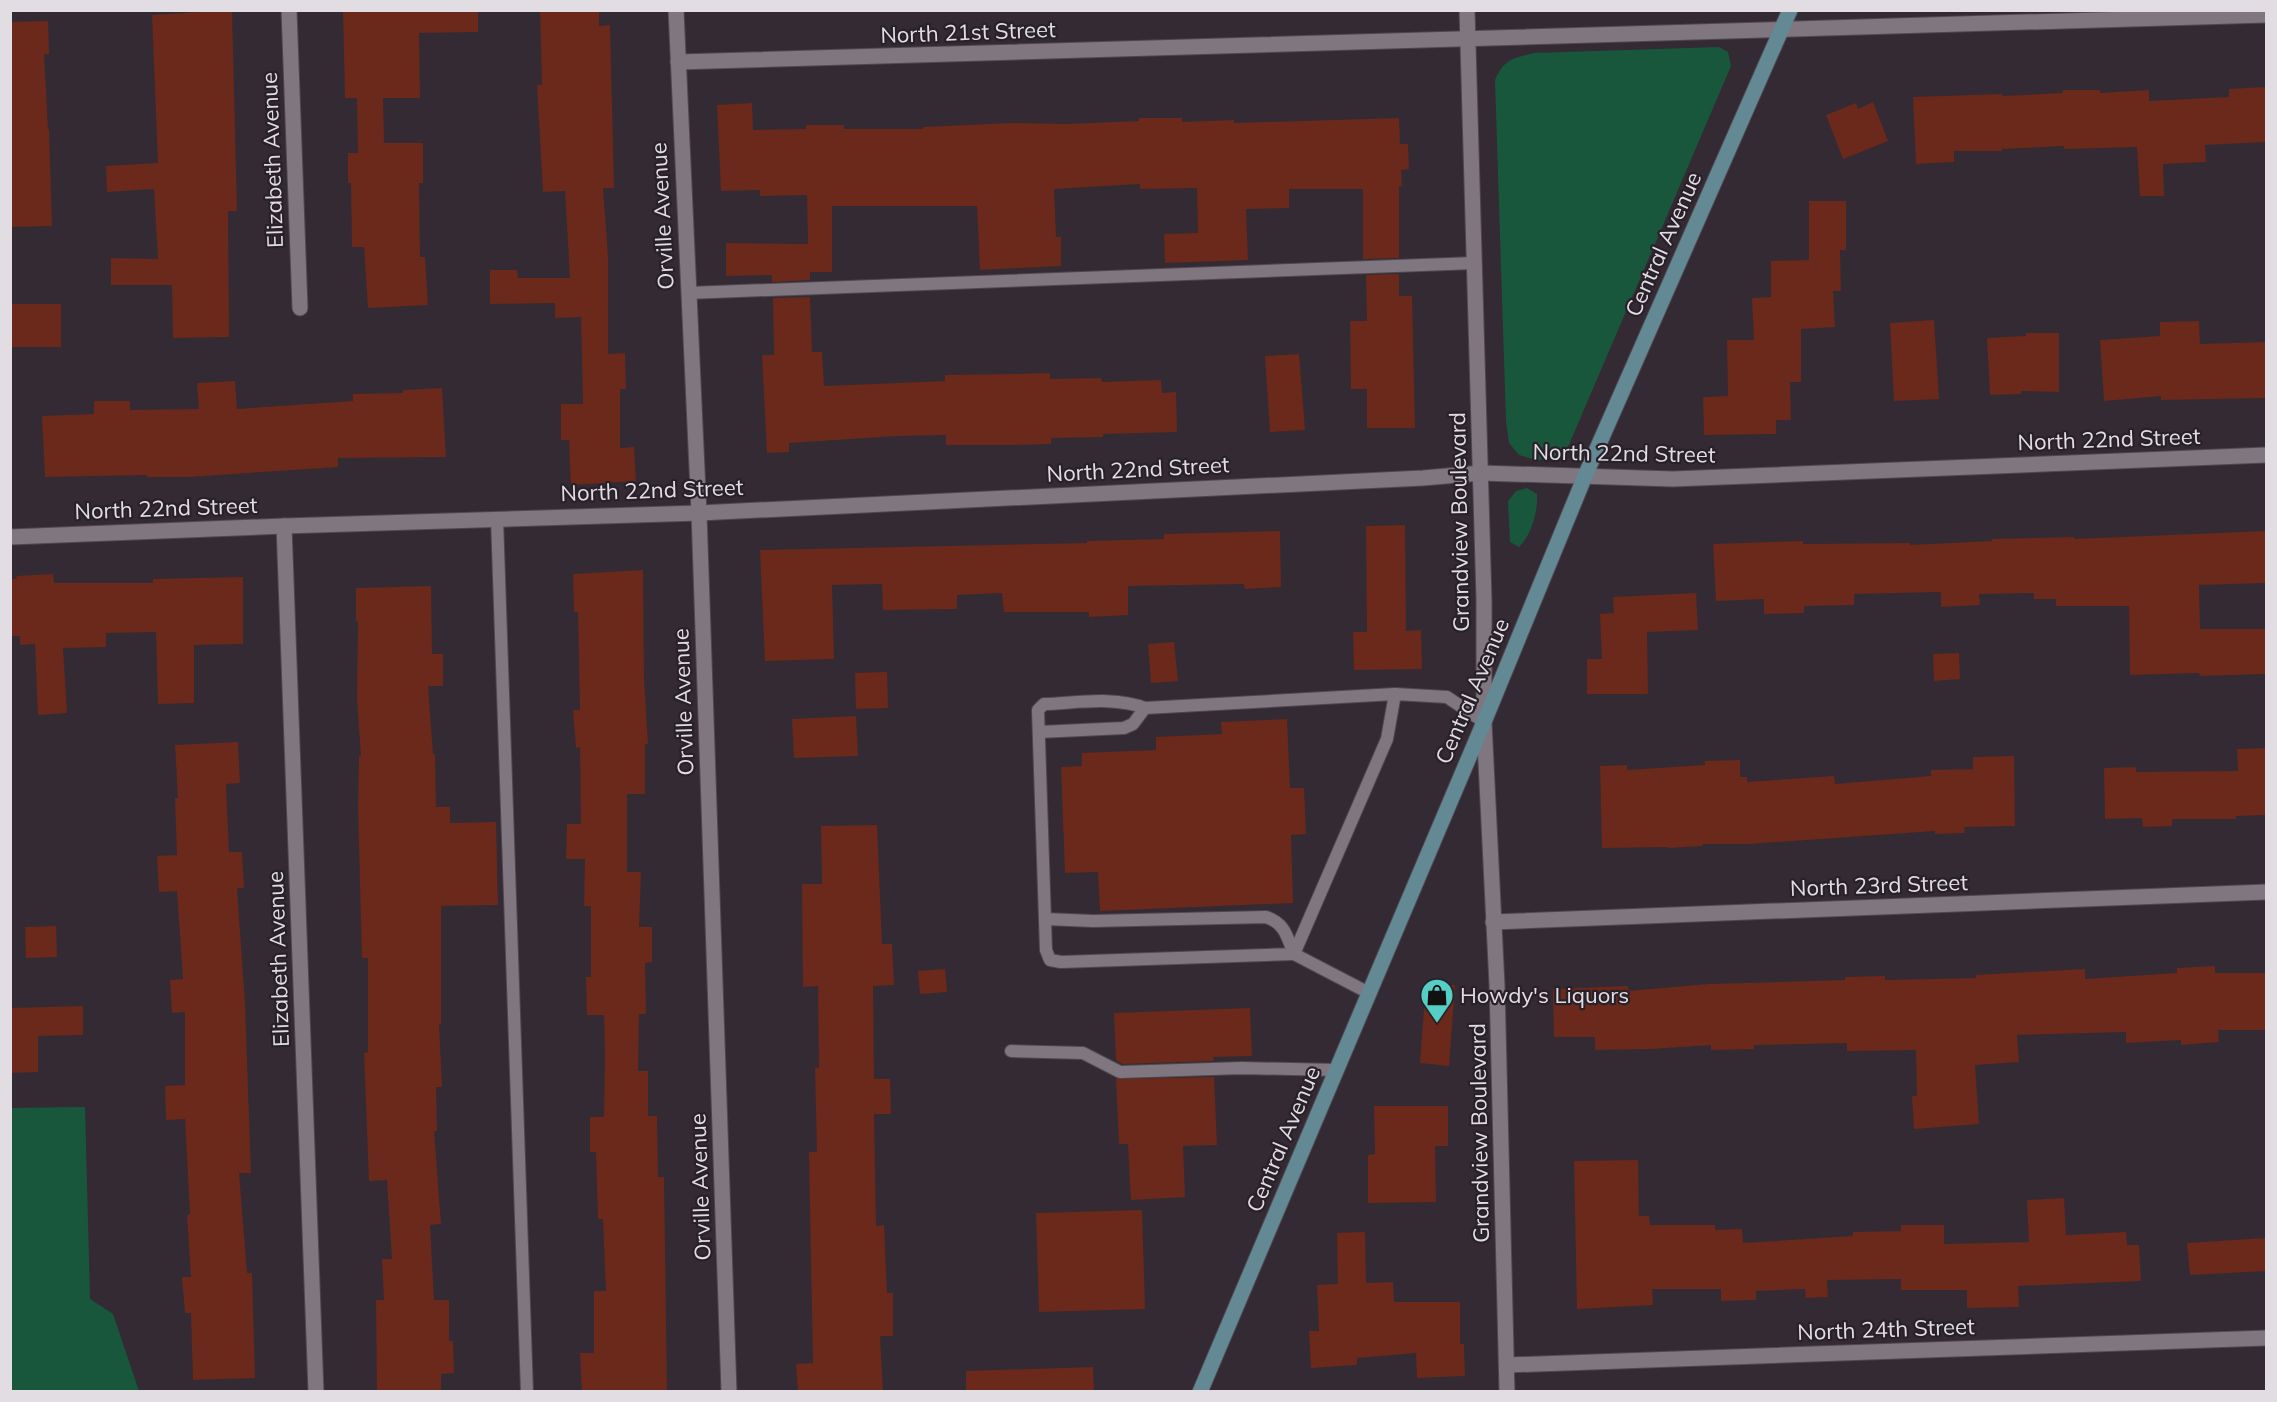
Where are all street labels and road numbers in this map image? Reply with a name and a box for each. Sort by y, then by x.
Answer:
street label: North 21st Street [880,15,1056,49]
street label: Elizabeth Avenue [255,72,289,248]
street label: Orville Avenue [644,142,680,290]
street label: Central Avenue [1619,167,1707,321]
street label: Grandview Boulevard [1443,412,1475,632]
street label: North 22nd Street [2017,422,2201,456]
street label: North 22nd Street [1532,437,1716,469]
street label: North 22nd Street [1046,450,1230,488]
street label: North 22nd Street [560,473,744,507]
street label: North 22nd Street [74,491,258,525]
street label: Central Avenue [1429,614,1515,768]
street label: Orville Avenue [666,628,700,776]
street label: North 23rd Street [1790,868,1969,902]
street label: Elizabeth Avenue [261,871,295,1047]
street label: Grandview Boulevard [1463,1023,1495,1243]
street label: Central Avenue [1240,1062,1326,1216]
street label: Orville Avenue [683,1113,717,1261]
street label: North 24th Street [1797,1312,1975,1346]

